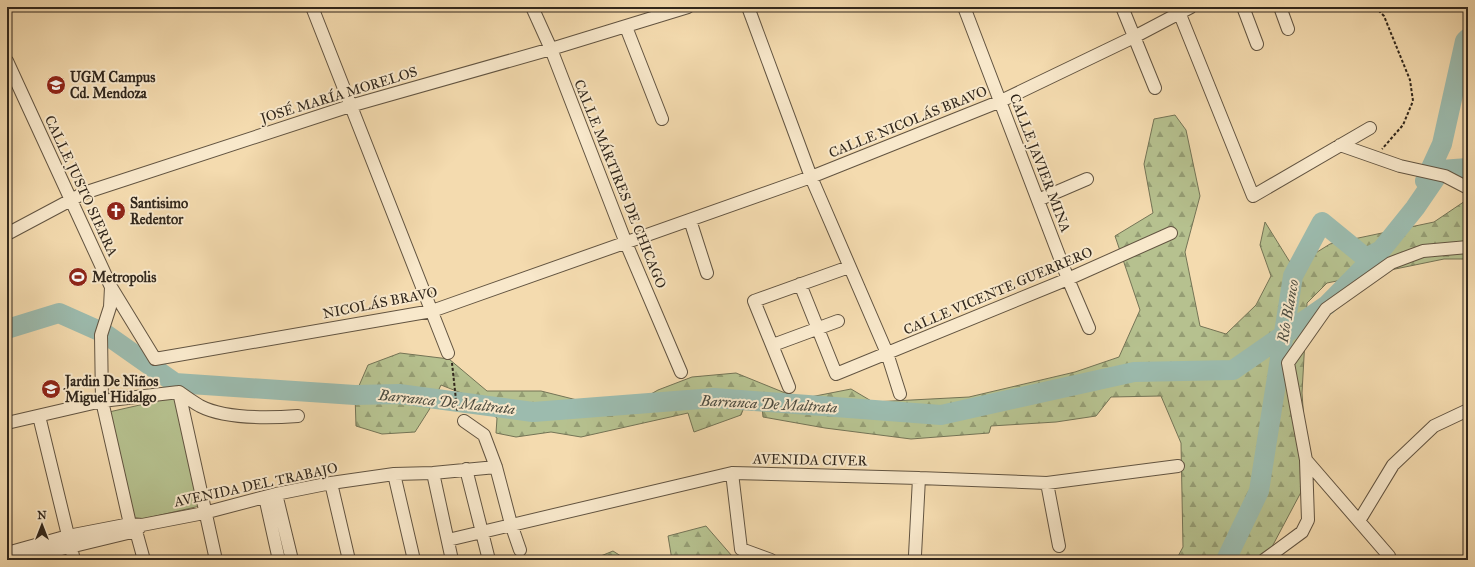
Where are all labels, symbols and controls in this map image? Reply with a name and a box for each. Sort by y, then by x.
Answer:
street label: JOSÉ MARÍA MORELOS [256,61,420,129]
place label: UGM Campus Cd. Mendoza [70,69,155,102]
school or university icon: UGM Campus Cd. Mendoza [45,74,67,96]
street label: CALLE MÁRTIRES DE CHICAGO [570,76,672,291]
street label: CALLE NICOLÁS BRAVO [826,81,990,162]
street label: CALLE JAVIER MINA [1005,91,1074,236]
street label: CALLE JUSTO SIERRA [40,113,121,260]
place label: Santisimo Redentor [130,195,188,228]
church icon: Santisimo Redentor [105,200,127,222]
street label: CALLE VICENTE GUERRERO [901,243,1095,339]
sports icon: Metropolis [67,266,89,288]
place label: Metropolis [92,269,156,287]
water label: Río Blanco [1273,278,1302,345]
street label: NICOLÁS BRAVO [321,282,439,322]
place label: Jardin De Niños Miguel Hidalgo [63,373,158,407]
school or university icon: Jardin De Niños Miguel Hidalgo [40,378,62,400]
water label: Barranca De Maltrata [377,386,516,418]
water label: Barranca De Maltrata [699,391,838,417]
street label: AVENIDA CIVER [752,450,868,470]
street label: AVENIDA DEL TRABAJO [172,459,340,512]
north arrow [22,505,62,545]
text: N [37,509,47,522]

